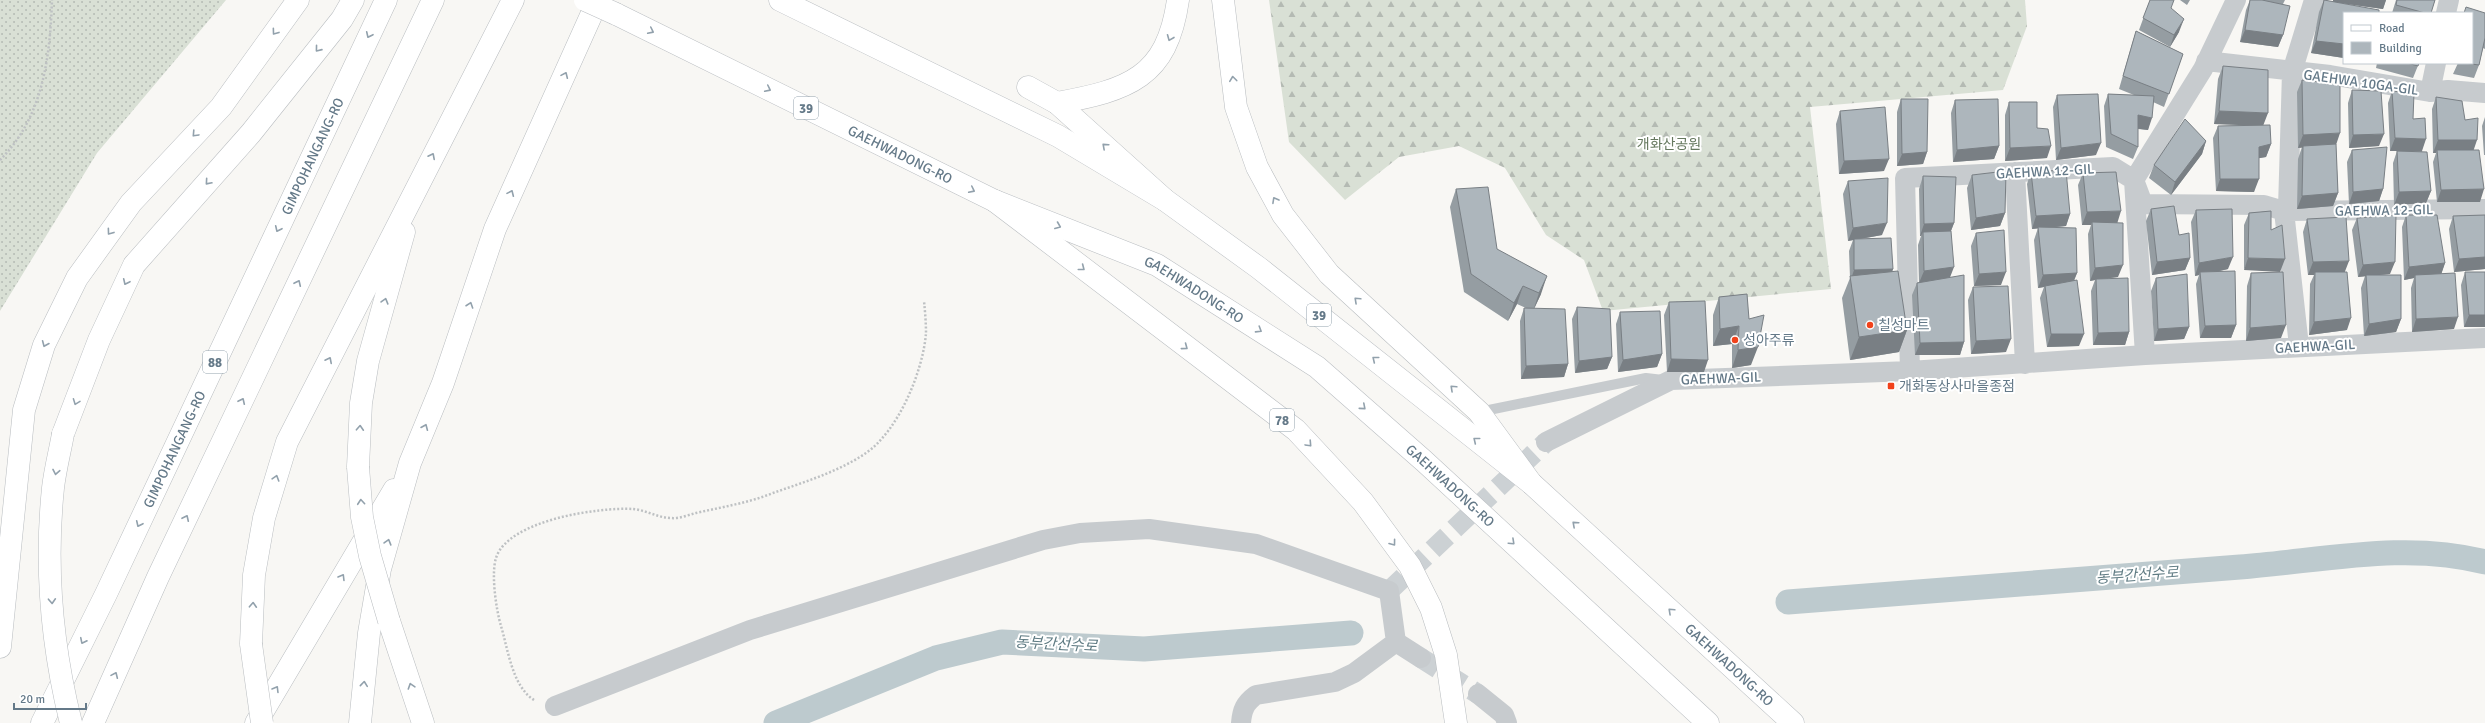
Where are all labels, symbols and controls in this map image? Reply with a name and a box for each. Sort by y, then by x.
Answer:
legend [2343,12,2473,64]
text: Road [2379,21,2405,36]
one-way arrow [647,26,654,34]
one-way arrow [273,27,280,34]
one-way arrow [366,31,374,39]
one-way arrow [1166,34,1174,41]
text: Building [2379,41,2422,56]
one-way arrow [316,45,323,52]
street label: GAEHWA 10GA-GIL [2302,66,2420,99]
one-way arrow [560,72,568,79]
one-way arrow [1229,76,1238,82]
one-way arrow [763,84,771,92]
street label: GIMPOHANGANG-RO [278,95,348,218]
road number: 39 [794,97,818,119]
street label: GAEHWADONG-RO [845,122,955,188]
one-way arrow [193,129,200,137]
park label: 개화산공원 [1637,136,1701,153]
one-way arrow [1102,143,1109,150]
one-way arrow [428,153,435,160]
street label: GAEHWA 12-GIL [1995,160,2095,183]
one-way arrow [206,177,213,184]
one-way arrow [968,185,975,193]
one-way arrow [506,190,514,198]
one-way arrow [1272,197,1279,205]
street label: GAEHWA 12-GIL [2335,201,2433,220]
one-way arrow [1054,221,1061,229]
one-way arrow [275,225,283,232]
one-way arrow [107,228,115,235]
street label: GAEHWADONG-RO [1142,253,1247,327]
one-way arrow [1077,263,1084,270]
one-way arrow [123,278,131,285]
one-way arrow [293,280,301,288]
one-way arrow [1354,297,1362,305]
one-way arrow [380,298,389,305]
one-way arrow [465,302,473,309]
road number: 39 [1307,304,1331,326]
place label: 칠성마트 [1878,317,1930,334]
marker: 칠성마트 [1865,320,1875,330]
one-way arrow [1255,325,1262,333]
place label: 성아주류 [1743,332,1795,349]
marker: 성아주류 [1730,335,1740,345]
street label: GAEHWA-GIL [2275,336,2356,357]
one-way arrow [42,339,50,347]
one-way arrow [1180,342,1187,349]
road number: 88 [203,351,227,373]
one-way arrow [324,356,332,364]
one-way arrow [1372,356,1379,363]
street label: GAEHWA-GIL [1681,369,1761,388]
place label: 개화동상사마을종점 [1899,378,2015,395]
marker: 개화동상사마을종점 [1886,381,1896,391]
one-way arrow [1450,385,1458,393]
street label: GIMPOHANGANG-RO [140,388,210,511]
one-way arrow [237,397,245,405]
one-way arrow [72,398,80,405]
one-way arrow [1359,403,1366,410]
road number: 78 [1270,409,1294,431]
one-way arrow [420,423,428,431]
one-way arrow [356,425,364,431]
one-way arrow [1474,437,1481,444]
one-way arrow [1304,439,1312,447]
street label: GAEHWADONG-RO [1402,441,1498,531]
one-way arrow [52,469,61,475]
one-way arrow [272,475,280,482]
one-way arrow [357,499,366,505]
one-way arrow [181,515,189,522]
one-way arrow [136,519,144,527]
one-way arrow [1573,521,1580,528]
one-way arrow [1507,537,1515,544]
one-way arrow [383,539,391,546]
one-way arrow [1388,539,1395,546]
water label: 동부간선수로 [2095,563,2180,587]
one-way arrow [338,574,345,581]
one-way arrow [48,599,56,605]
one-way arrow [248,602,257,608]
one-way arrow [1669,609,1676,616]
street label: GAEHWADONG-RO [1681,620,1777,710]
water label: 동부간선수로 [1014,633,1099,655]
one-way arrow [80,637,88,644]
one-way arrow [110,671,118,678]
one-way arrow [359,681,368,687]
one-way arrow [407,683,416,690]
scale bar [14,685,86,711]
one-way arrow [272,686,279,693]
text: 20 m [20,692,45,707]

